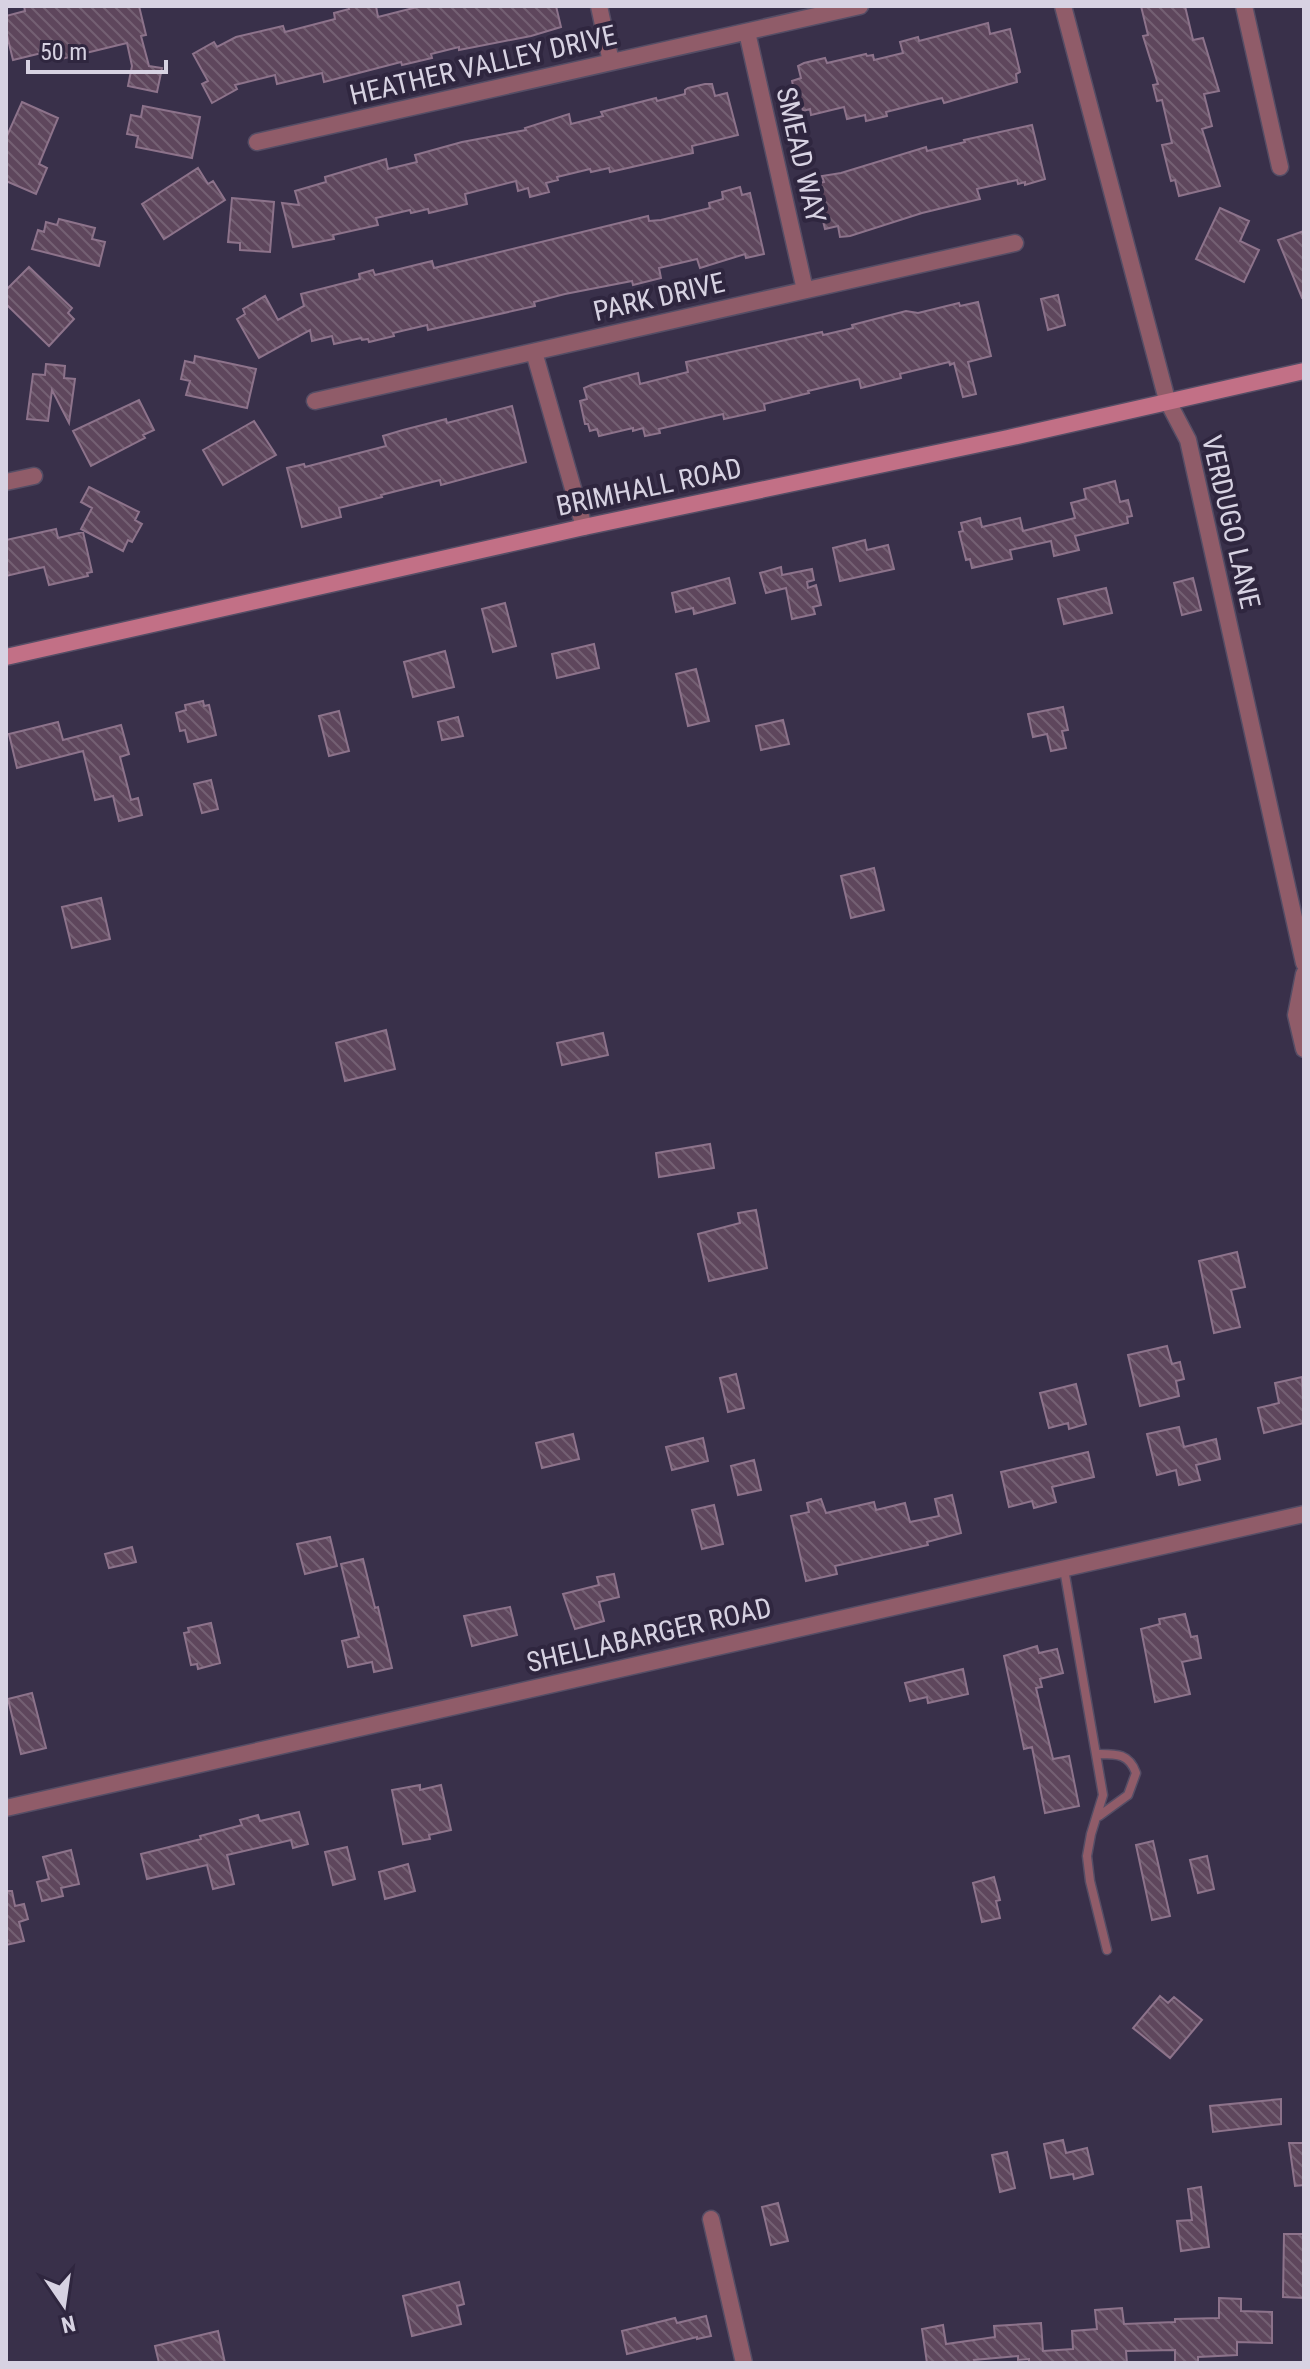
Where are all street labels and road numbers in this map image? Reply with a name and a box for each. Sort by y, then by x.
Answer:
street label: HEATHER VALLEY DRIVE [346,18,620,112]
street label: SMEAD WAY [769,84,833,226]
street label: PARK DRIVE [590,266,728,328]
street label: VERDUGO LANE [1195,432,1267,612]
street label: BRIMHALL ROAD [553,451,745,523]
street label: SHELLABARGER ROAD [523,1591,775,1679]

